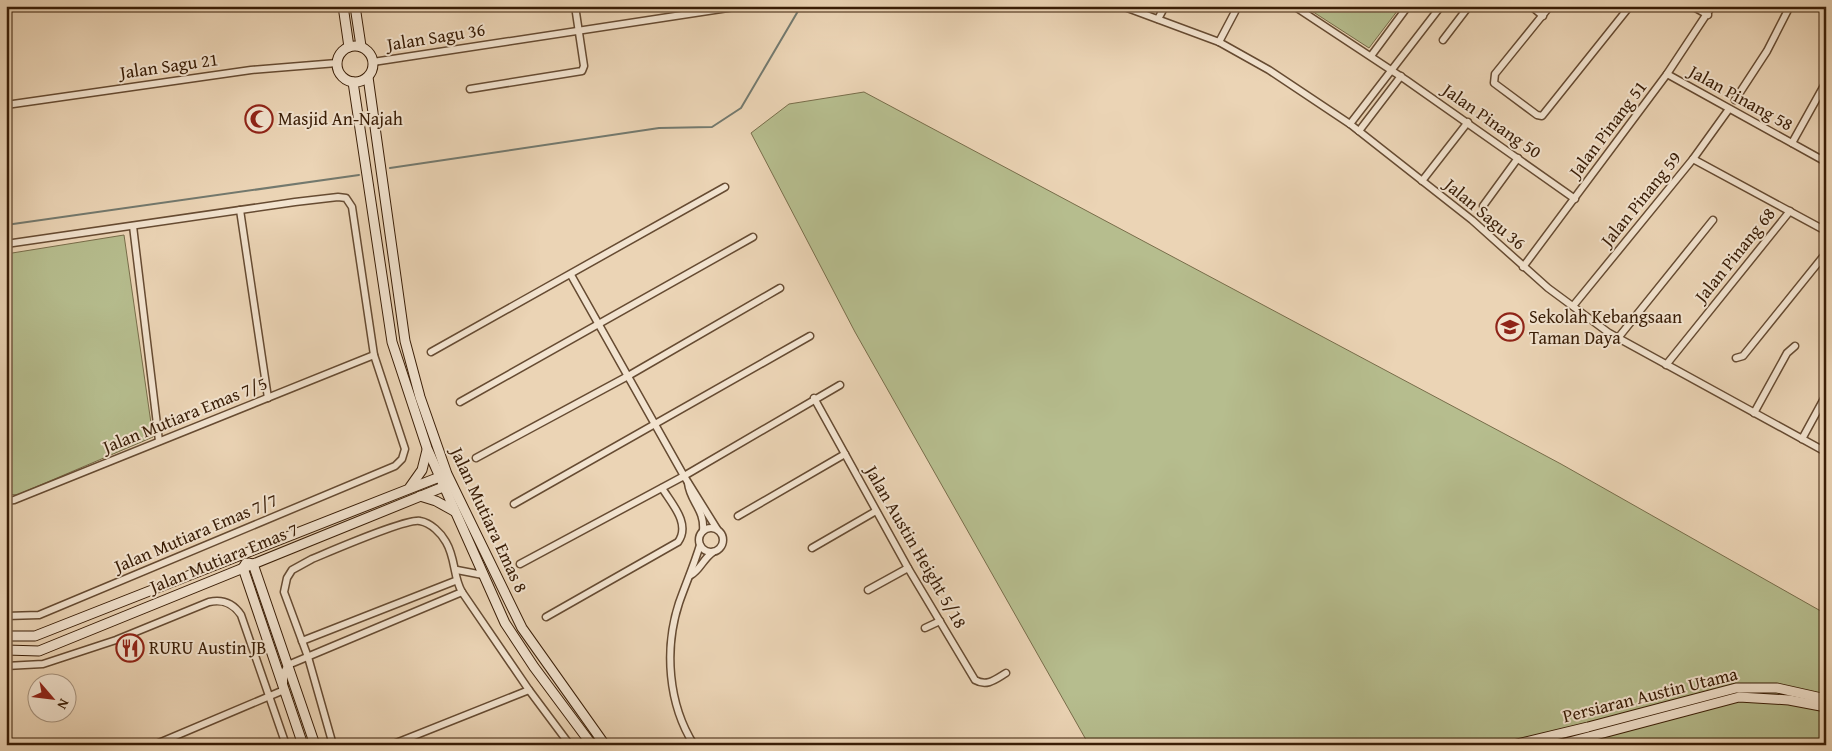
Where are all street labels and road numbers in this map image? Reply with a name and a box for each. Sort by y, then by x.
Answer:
street label: Jalan Sagu 36 [383,15,487,58]
street label: Jalan Sagu 21 [116,45,220,86]
street label: Jalan Pinang 58 [1682,57,1798,137]
street label: Jalan Pinang 51 [1561,74,1653,185]
street label: Jalan Pinang 50 [1436,75,1548,165]
street label: Jalan Pinang 59 [1593,145,1687,254]
street label: Jalan Sagu 36 [1437,170,1532,256]
street label: Jalan Pinang 68 [1687,201,1781,310]
street label: Jalan Mutiara Emas 7/5 [97,369,271,461]
street label: Jalan Mutiara Emas 8 [443,441,535,597]
street label: Jalan Austin Height 5/18 [858,458,974,633]
street label: Jalan Mutiara Emas 7/7 [111,489,281,577]
street label: Jalan Mutiara Emas 7 [147,518,301,598]
street label: Persiaran Austin Utama [1560,660,1741,729]

